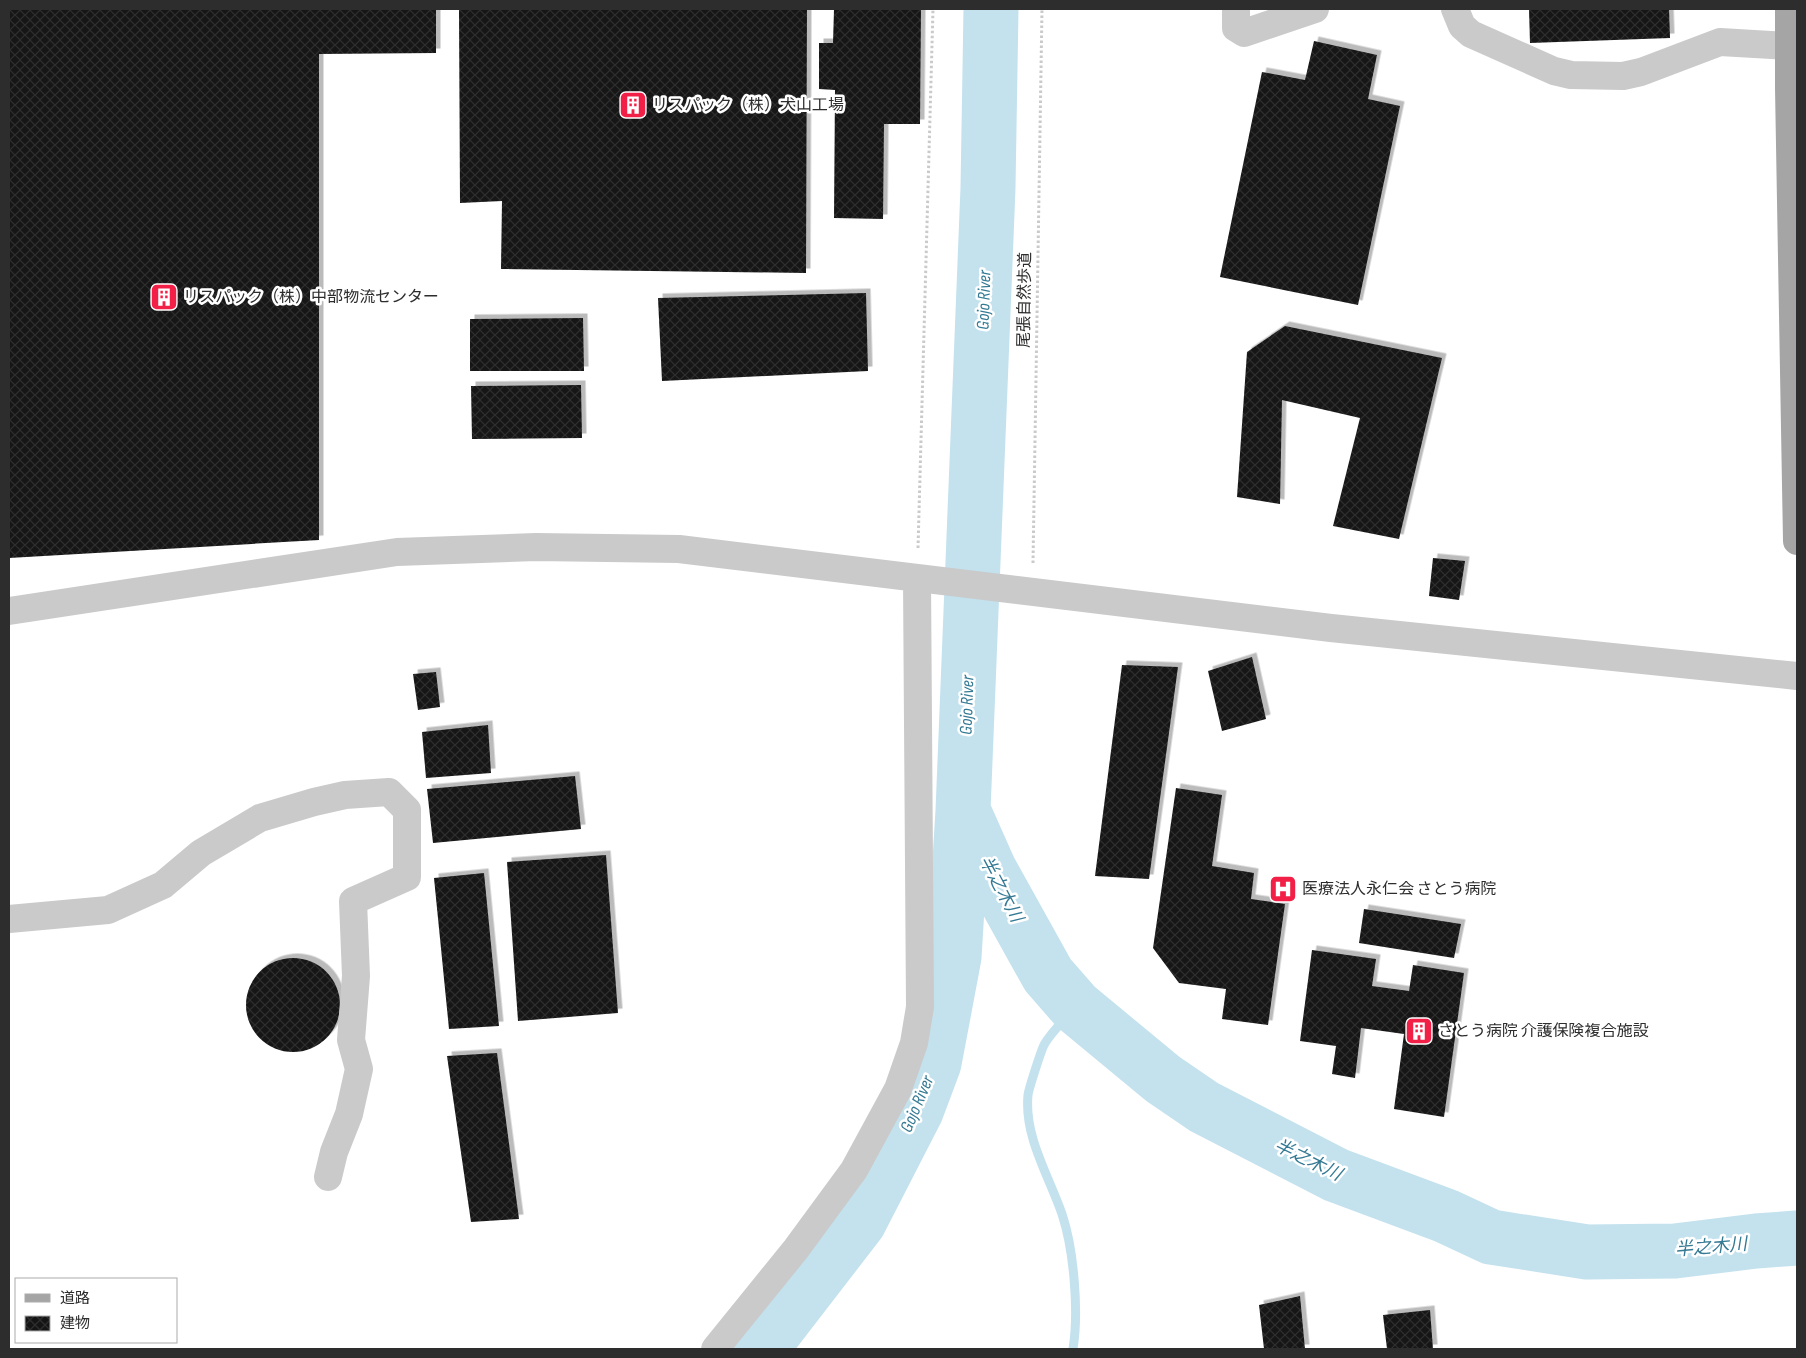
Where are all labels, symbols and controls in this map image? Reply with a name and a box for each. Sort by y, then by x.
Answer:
building icon: リスパック（株）犬山工場 [618,90,648,120]
place label: リスパック（株）犬山工場 [652,96,844,115]
street label: 尾張自然歩道 [1015,252,1035,348]
water label: Gojo River [972,269,996,330]
building icon: リスパック（株）中部物流センター [149,282,179,312]
place label: リスパック（株）中部物流センター [183,288,439,307]
water label: Gojo River [955,674,979,735]
water label: 半之木川 [975,852,1028,927]
hospital icon: 医療法人永仁会 さとう病院 [1268,874,1298,904]
place label: 医療法人永仁会 さとう病院 [1302,880,1497,899]
building icon: さとう病院 介護保険複合施設 [1404,1016,1434,1046]
place label: さとう病院 介護保険複合施設 [1438,1022,1649,1041]
water label: Gojo River [896,1072,939,1136]
water label: 半之木川 [1271,1135,1347,1186]
water label: 半之木川 [1674,1233,1750,1261]
legend [15,1278,178,1343]
text: 道路 [60,1289,90,1308]
text: 建物 [60,1314,90,1333]

